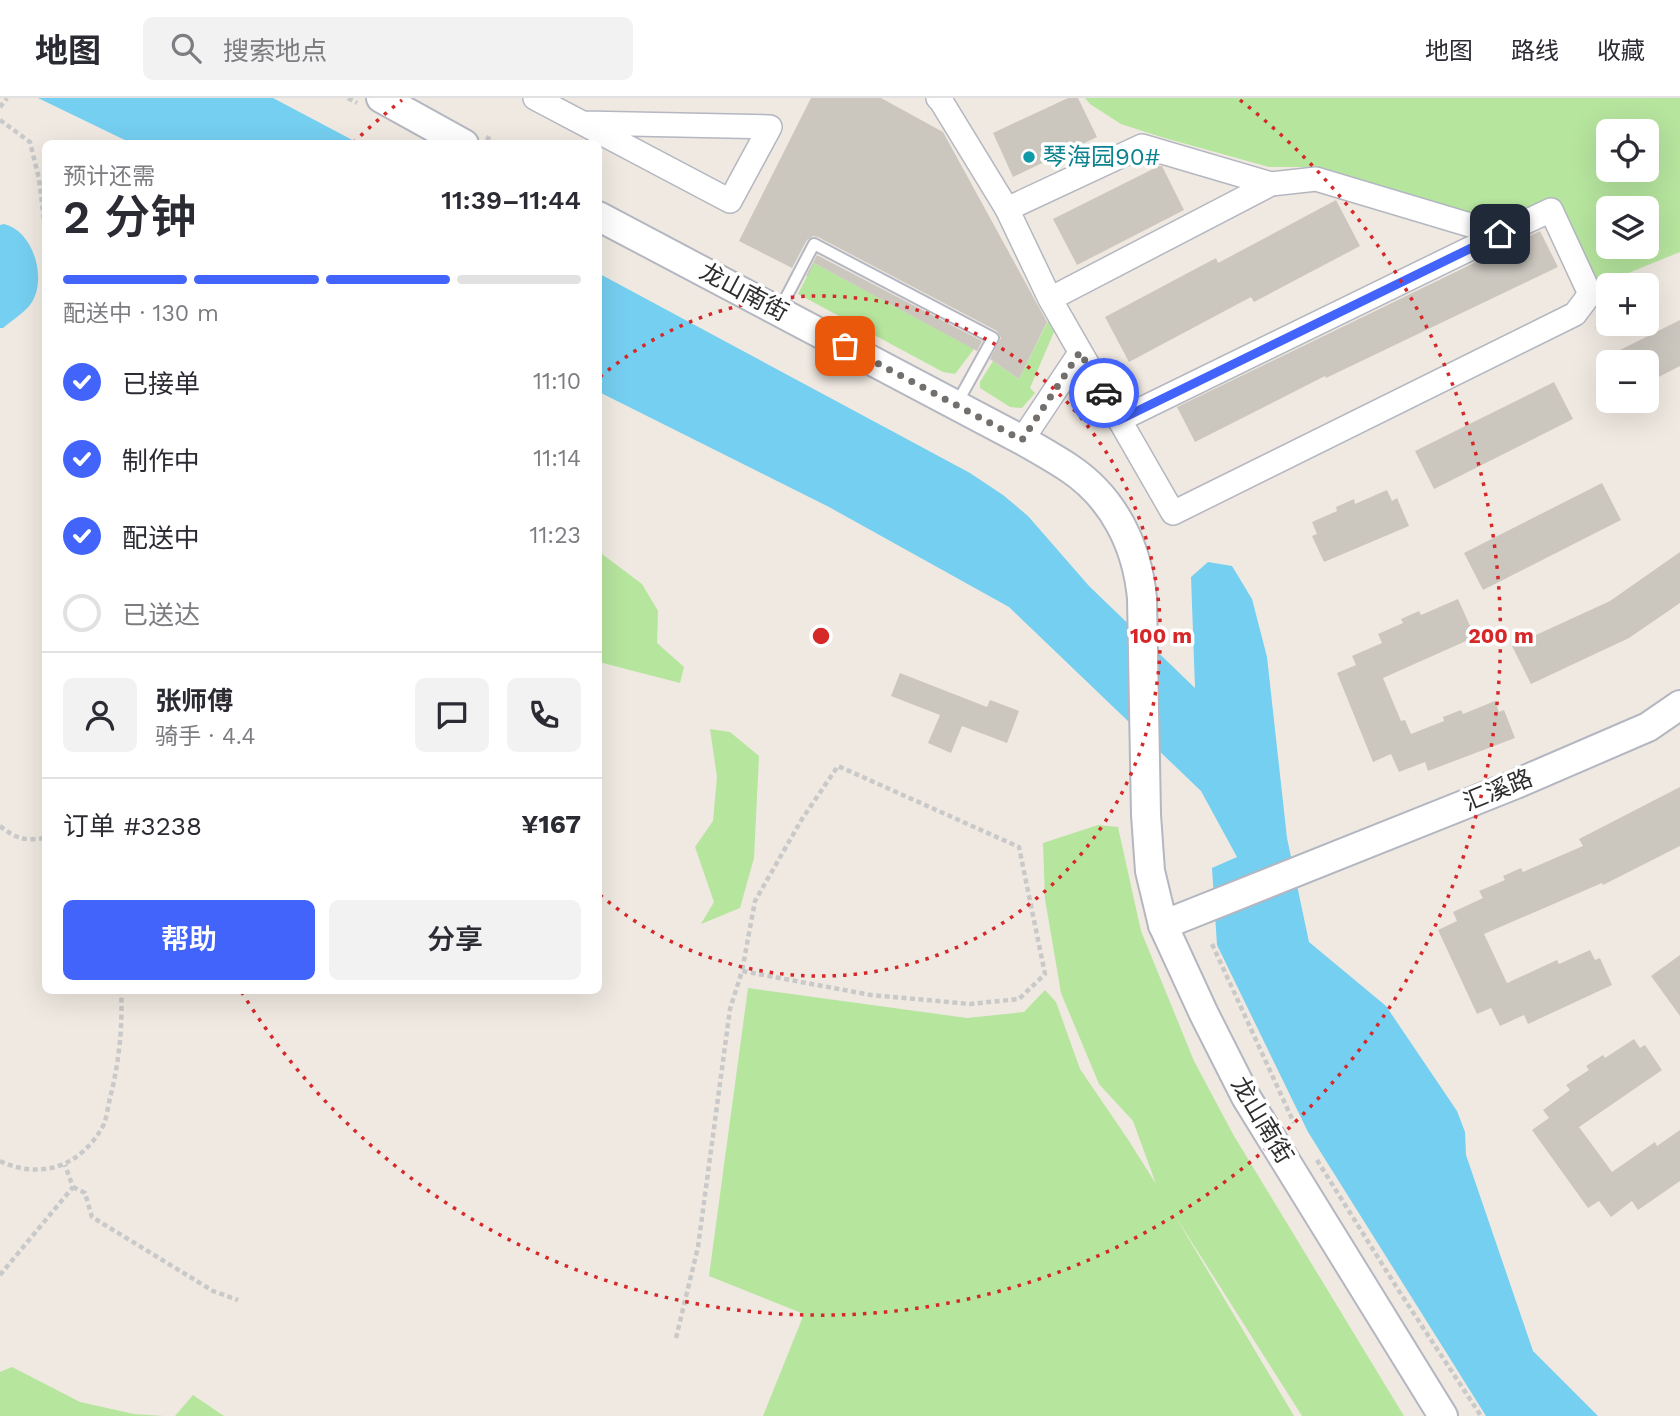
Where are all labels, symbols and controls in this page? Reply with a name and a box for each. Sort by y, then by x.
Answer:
search box [143,17,633,80]
icon: search [167,29,205,67]
text: 地图 [35,31,101,70]
text: 搜索地点 [223,36,327,66]
text: 地图 [1425,37,1473,65]
text: 路线 [1511,37,1559,65]
text: 收藏 [1597,37,1645,65]
map controls [1596,119,1659,413]
button: locate [1596,119,1659,182]
place label: 琴海园90# [1043,143,1160,171]
marker: 琴海园90# [1021,149,1037,165]
text: 预计还需 [63,163,155,190]
text: 11:39–11:44 [441,185,581,215]
text: 2 分钟 [63,190,196,244]
button: layers [1596,196,1659,259]
pin [1470,204,1530,264]
icon: home [1481,215,1519,253]
street label: 龙山南街 [695,257,793,327]
button: + [1596,273,1659,336]
text: 配送中 · 130 m [63,300,219,327]
pin [815,316,875,376]
icon: bag [826,327,864,365]
button: − [1596,350,1659,413]
courier [1069,358,1139,428]
icon: check [63,363,101,401]
text: 11:10 [533,368,581,395]
text: 已接单 [122,369,200,399]
icon: car [1085,374,1123,412]
icon: check [63,440,101,478]
text: 11:14 [533,445,581,472]
text: 制作中 [122,446,200,476]
icon: check [63,517,101,555]
text: 11:23 [529,522,581,549]
text: 配送中 [122,523,200,553]
text: 已送达 [122,600,200,630]
text: 100 m [1130,623,1192,648]
text: 200 m [1468,623,1534,648]
centre of rings [809,624,833,648]
button: person [63,678,137,752]
button: chat [415,678,489,752]
button: phone [507,678,581,752]
text: 张师傅 [155,686,233,716]
text: 骑手 · 4.4 [155,723,256,750]
street label: 汇溪路 [1459,764,1537,816]
text: ¥167 [521,809,581,839]
text: 订单 #3238 [63,811,202,841]
button: 帮助 [63,900,315,980]
button: 分享 [329,900,581,980]
street label: 龙山南街 [1225,1072,1299,1168]

